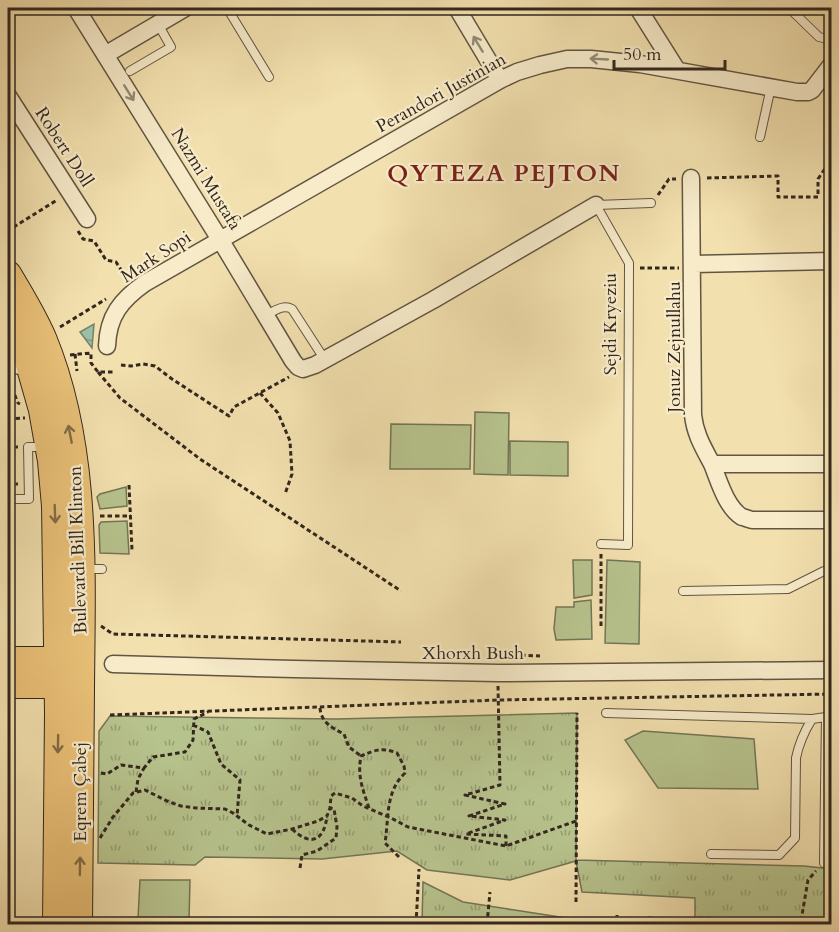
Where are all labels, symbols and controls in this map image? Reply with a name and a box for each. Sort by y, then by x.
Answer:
scale bar [614,33,725,71]
one-way arrow [472,36,484,53]
text: 50 m [623,42,662,67]
street label: Perandori Justinian [371,46,511,139]
one-way arrow [589,54,609,65]
one-way arrow [123,84,135,101]
street label: Robert Doll [29,102,99,192]
street label: Nazmi Mustafa [165,123,247,235]
district label: QYTEZA PEJTON [387,157,621,190]
street label: Mark Sopi [116,225,196,289]
street label: Sejdi Kryeziu [598,273,623,375]
street label: Jonuz Zejnullahu [662,281,687,416]
one-way arrow [64,425,75,445]
street label: Bulevardi Bill Klinton [63,465,93,634]
one-way arrow [50,503,61,523]
street label: Xhorxh Bush [422,641,524,666]
one-way arrow [52,733,64,753]
street label: Eqrem Çabej [68,742,93,842]
one-way arrow [74,857,86,877]

